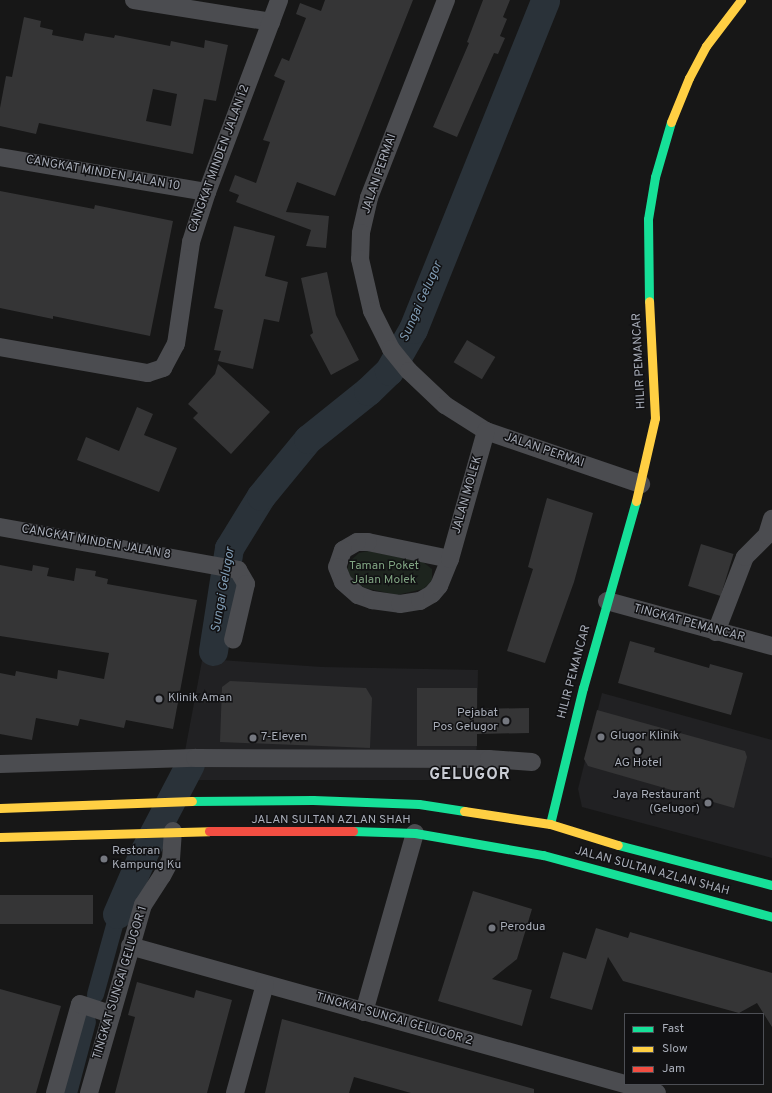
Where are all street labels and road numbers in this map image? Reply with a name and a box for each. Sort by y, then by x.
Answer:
street label: CANGKAT MINDEN JALAN 12 [186,83,254,235]
street label: JALAN PERMAI [360,132,400,216]
street label: CANGKAT MINDEN JALAN 10 [24,153,182,195]
street label: HILIR PEMANCAR [630,312,650,410]
street label: JALAN PERMAI [502,431,586,471]
street label: JALAN MOLEK [450,454,486,536]
street label: CANGKAT MINDEN JALAN 8 [20,523,172,563]
street label: TINGKAT PEMANCAR [631,602,747,646]
street label: HILIR PEMANCAR [556,624,594,720]
street label: JALAN SULTAN AZLAN SHAH [251,814,411,828]
street label: JALAN SULTAN AZLAN SHAH [573,844,731,900]
street label: TINGKAT SUNGAI GELUGOR 1 [91,904,151,1062]
street label: TINGKAT SUNGAI GELUGOR 2 [314,991,474,1049]

